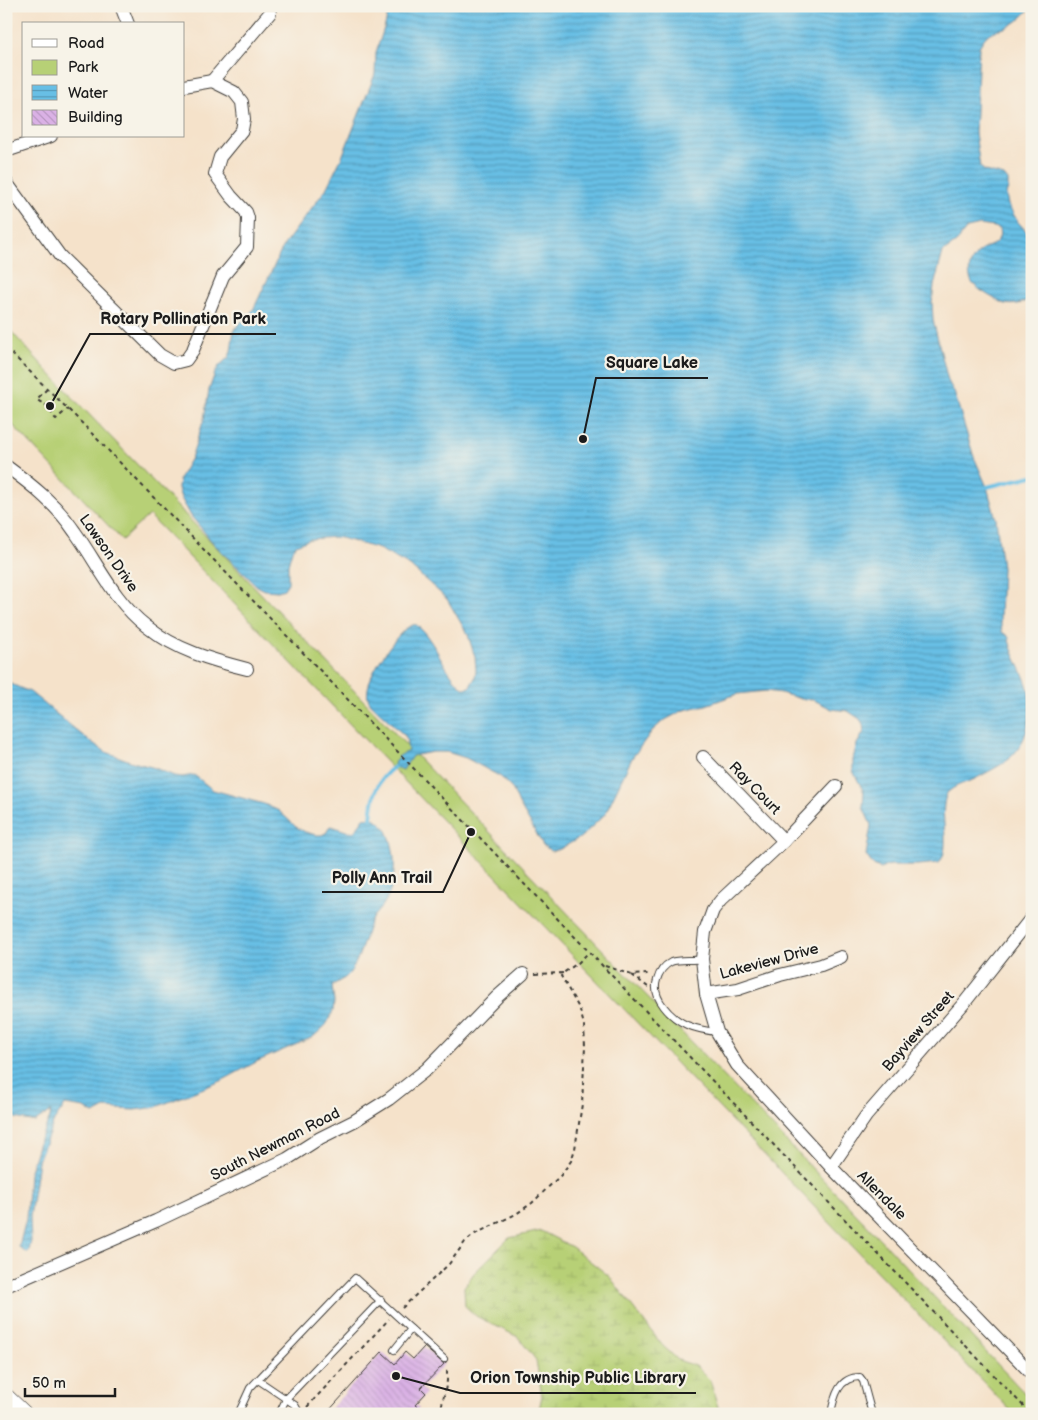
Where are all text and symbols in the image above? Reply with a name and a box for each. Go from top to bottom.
legend [22,22,185,138]
text: Road [68,34,104,53]
text: Park [68,58,99,77]
text: Water [68,84,108,103]
text: Building [68,108,123,127]
callout: Rotary Pollination Park [90,303,276,334]
text: Rotary Pollination Park [100,310,266,329]
callout: Square Lake [596,347,708,378]
text: Square Lake [606,354,698,373]
street label: Lawson Drive [75,511,142,596]
street label: Ray Court [725,758,785,819]
callout: Polly Ann Trail [322,861,443,892]
text: Polly Ann Trail [332,869,432,888]
street label: Lakeview Drive [718,939,821,984]
street label: Bayview Street [878,987,959,1075]
street label: South Newman Road [207,1104,343,1185]
street label: Allendale [853,1167,910,1224]
callout: Orion Township Public Library [460,1362,696,1393]
scale bar [25,1365,115,1397]
text: Orion Township Public Library [470,1369,686,1388]
text: 50 m [32,1374,66,1393]

